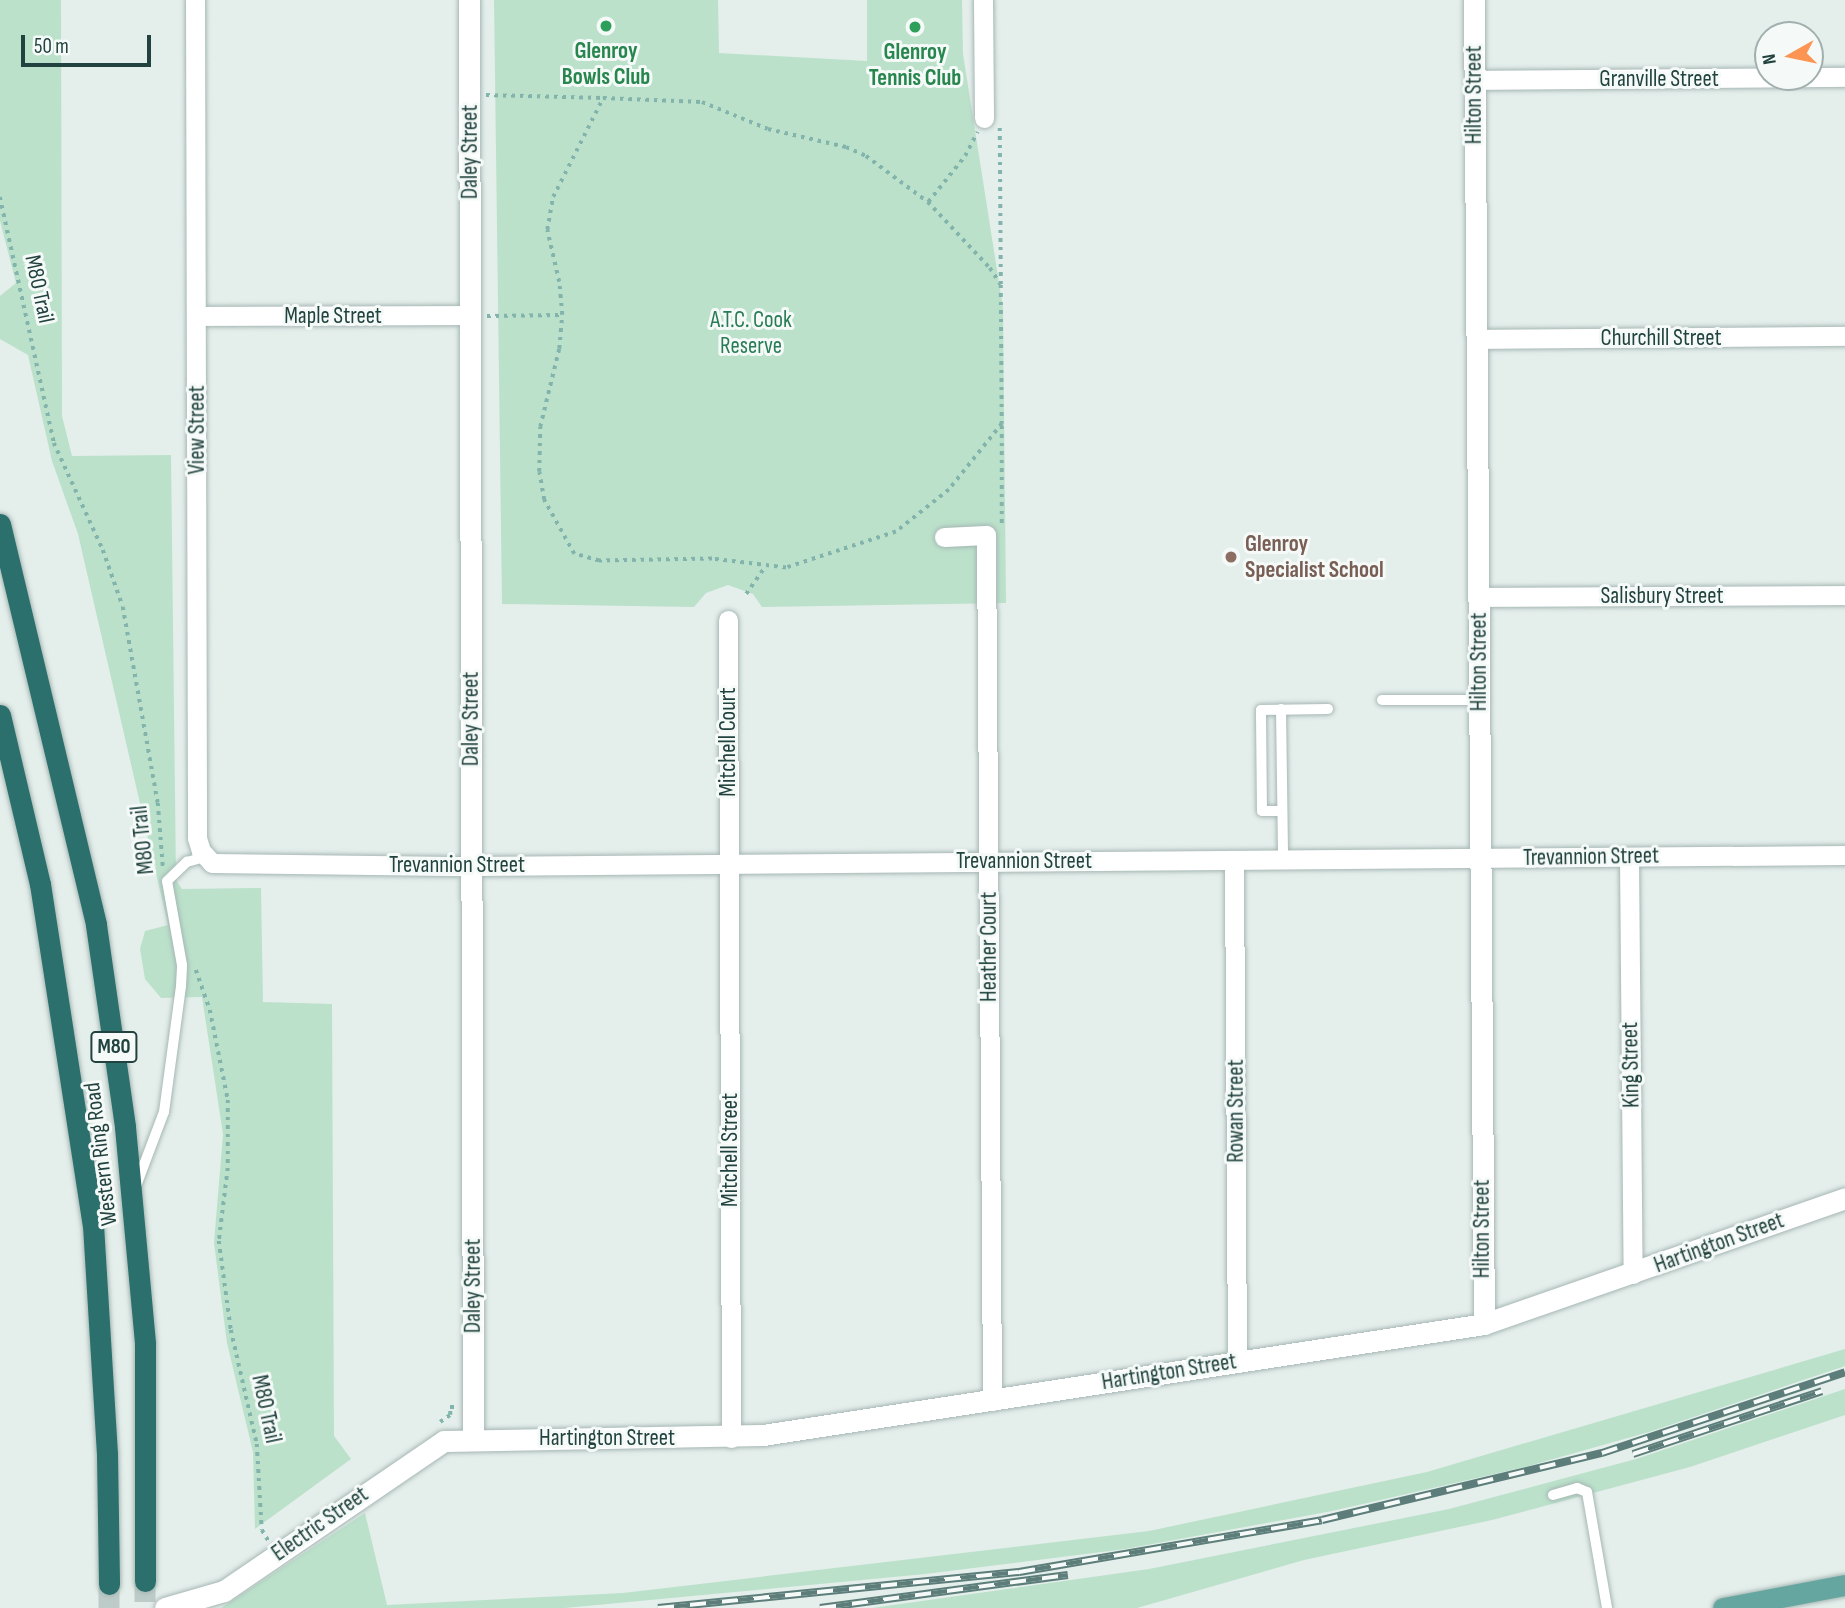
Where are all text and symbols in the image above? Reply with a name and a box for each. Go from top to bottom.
marker: Glenroy Bowls Club [598,18,614,34]
marker: Glenroy Tennis Club [907,19,923,35]
scale bar [24,21,154,65]
north arrow [1754,21,1824,91]
text: 50 m [34,34,69,59]
place label: Glenroy Bowls Club [562,37,650,91]
place label: Glenroy Tennis Club [869,38,961,92]
street label: Hilton Street [1460,46,1488,144]
text: N [1758,52,1782,66]
street label: Granville Street [1599,65,1719,93]
street label: Daley Street [456,105,484,199]
street label: M80 Trail [18,252,60,326]
street label: Maple Street [284,302,382,330]
park label: A.T.C. Cook Reserve [710,306,792,360]
street label: Churchill Street [1601,324,1721,352]
street label: View Street [183,386,211,474]
place label: Glenroy Specialist School [1245,530,1384,584]
marker: Glenroy Specialist School [1223,549,1239,565]
street label: Salisbury Street [1600,582,1724,610]
street label: Hilton Street [1465,613,1493,711]
street label: Daley Street [457,672,485,766]
street label: Mitchell Court [714,687,742,797]
street label: M80 Trail [126,804,160,876]
street label: Trevannion Street [1523,842,1659,872]
street label: Trevannion Street [956,847,1092,875]
street label: Trevannion Street [389,851,525,879]
street label: Heather Court [975,892,1003,1002]
street label: King Street [1616,1022,1646,1108]
road number: M80 [90,1030,138,1064]
street label: Rowan Street [1222,1059,1250,1163]
street label: Western Ring Road [79,1081,123,1227]
street label: Mitchell Street [716,1093,744,1207]
street label: Hilton Street [1468,1180,1496,1278]
street label: Hartington Street [1650,1207,1788,1279]
street label: Daley Street [459,1239,487,1333]
street label: Hartington Street [1100,1348,1238,1396]
street label: M80 Trail [245,1372,287,1446]
street label: Hartington Street [539,1424,675,1452]
street label: Electric Street [266,1481,374,1567]

